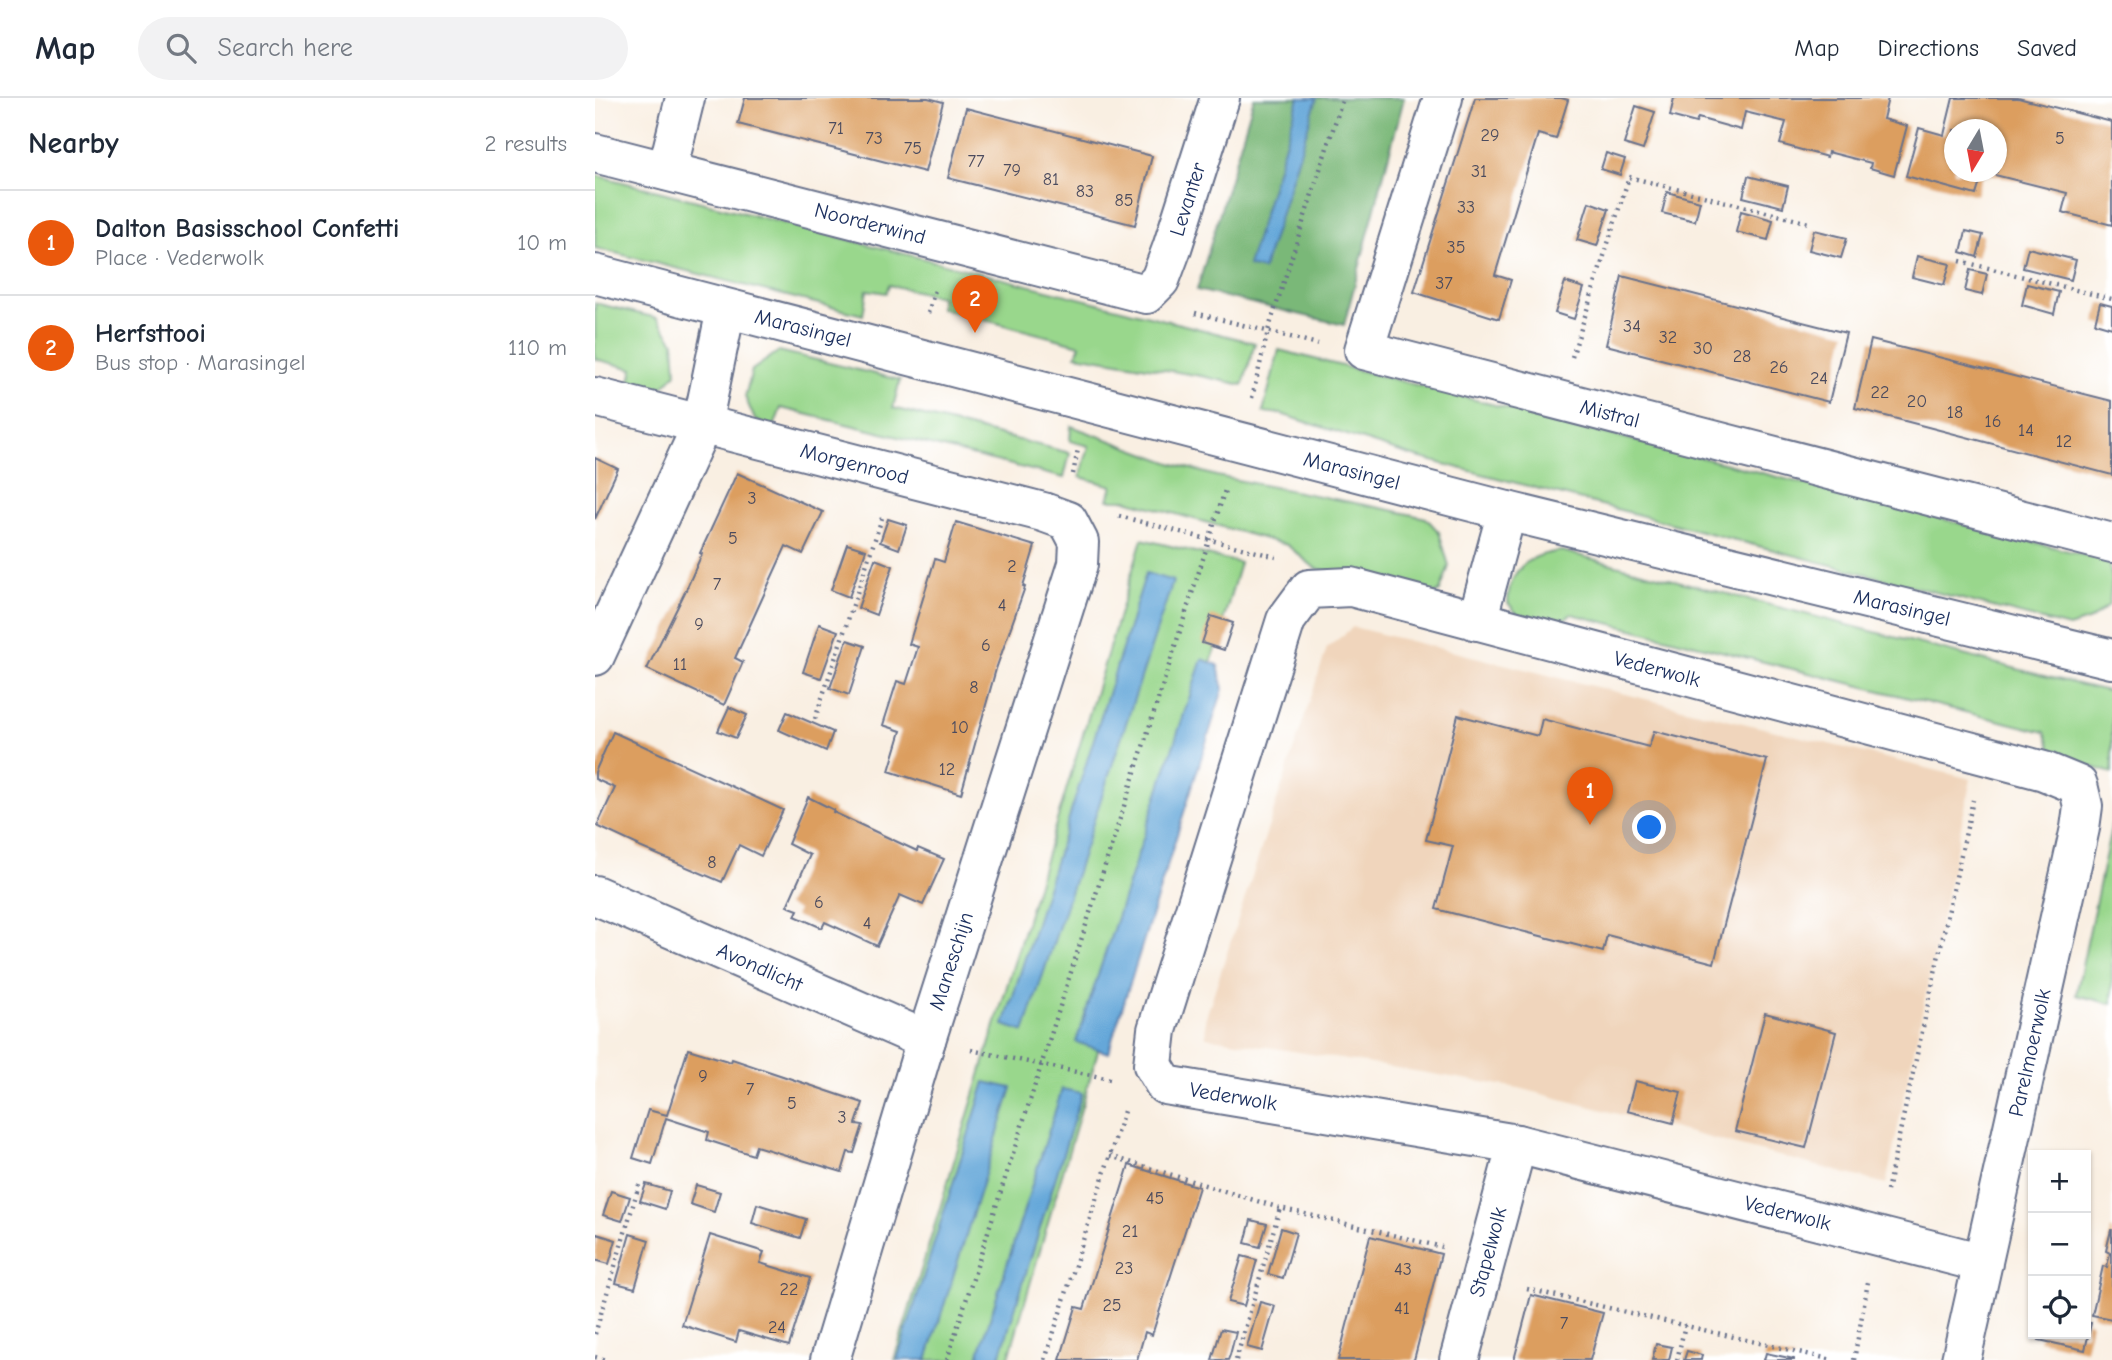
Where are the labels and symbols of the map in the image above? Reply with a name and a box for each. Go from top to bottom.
house number: 71 [828,118,844,139]
north arrow [1944,119,2007,182]
house number: 29 [1481,125,1499,146]
house number: 73 [865,128,883,149]
house number: 5 [2055,128,2065,149]
house number: 75 [904,138,922,159]
house number: 77 [967,151,985,172]
street label: Levanter [1165,159,1211,239]
house number: 79 [1003,160,1021,181]
house number: 31 [1471,161,1487,182]
house number: 81 [1043,169,1059,190]
house number: 83 [1076,181,1094,202]
house number: 85 [1114,190,1134,211]
house number: 33 [1457,197,1475,218]
street label: Noorderwind [812,198,928,249]
house number: 35 [1447,237,1465,258]
house number: 37 [1435,273,1453,294]
pin: 2 [952,275,998,333]
street label: Marasingel [752,304,854,352]
house number: 34 [1623,316,1641,337]
house number: 32 [1659,327,1677,348]
house number: 30 [1693,338,1713,359]
house number: 28 [1733,346,1751,367]
house number: 26 [1769,357,1789,378]
house number: 24 [1810,368,1828,389]
house number: 22 [1871,382,1889,403]
house number: 20 [1907,391,1927,412]
street label: Mistral [1578,394,1642,433]
house number: 18 [1947,402,1963,423]
house number: 16 [1985,411,2001,432]
house number: 14 [2018,420,2034,441]
house number: 12 [2056,431,2072,452]
street label: Morgenrood [798,438,911,489]
street label: Marasingel [1301,447,1403,495]
house number: 3 [747,488,757,509]
house number: 5 [728,528,738,549]
house number: 2 [1007,556,1017,577]
house number: 7 [713,574,722,595]
street label: Marasingel [1851,584,1953,631]
house number: 4 [998,595,1006,616]
house number: 9 [694,614,704,635]
house number: 6 [981,635,991,656]
street label: Vederwolk [1611,646,1703,692]
house number: 11 [673,654,687,675]
house number: 8 [969,677,979,698]
house number: 10 [951,717,969,738]
house number: 12 [939,759,955,780]
pin: 1 [1567,767,1613,825]
your location [1632,810,1666,844]
house number: 8 [707,852,717,873]
house number: 6 [814,892,824,913]
street label: Maneschijn [924,909,978,1013]
house number: 4 [863,913,871,934]
street label: Avondlicht [713,938,807,997]
street label: Parelmoerwolk [2004,986,2056,1119]
house number: 9 [698,1066,708,1087]
street label: Vederwolk [1188,1077,1279,1116]
house number: 7 [746,1079,755,1100]
house number: 5 [787,1093,797,1114]
house number: 3 [837,1107,847,1128]
house number: 45 [1146,1188,1164,1209]
street label: Vederwolk [1742,1191,1834,1236]
street label: Stapelwolk [1464,1204,1512,1299]
house number: 21 [1122,1221,1138,1242]
house number: 23 [1115,1258,1133,1279]
house number: 43 [1394,1259,1412,1280]
house number: 22 [780,1279,798,1300]
house number: 25 [1102,1295,1122,1316]
house number: 41 [1394,1298,1410,1319]
house number: 7 [1560,1313,1569,1334]
house number: 24 [768,1317,786,1338]

